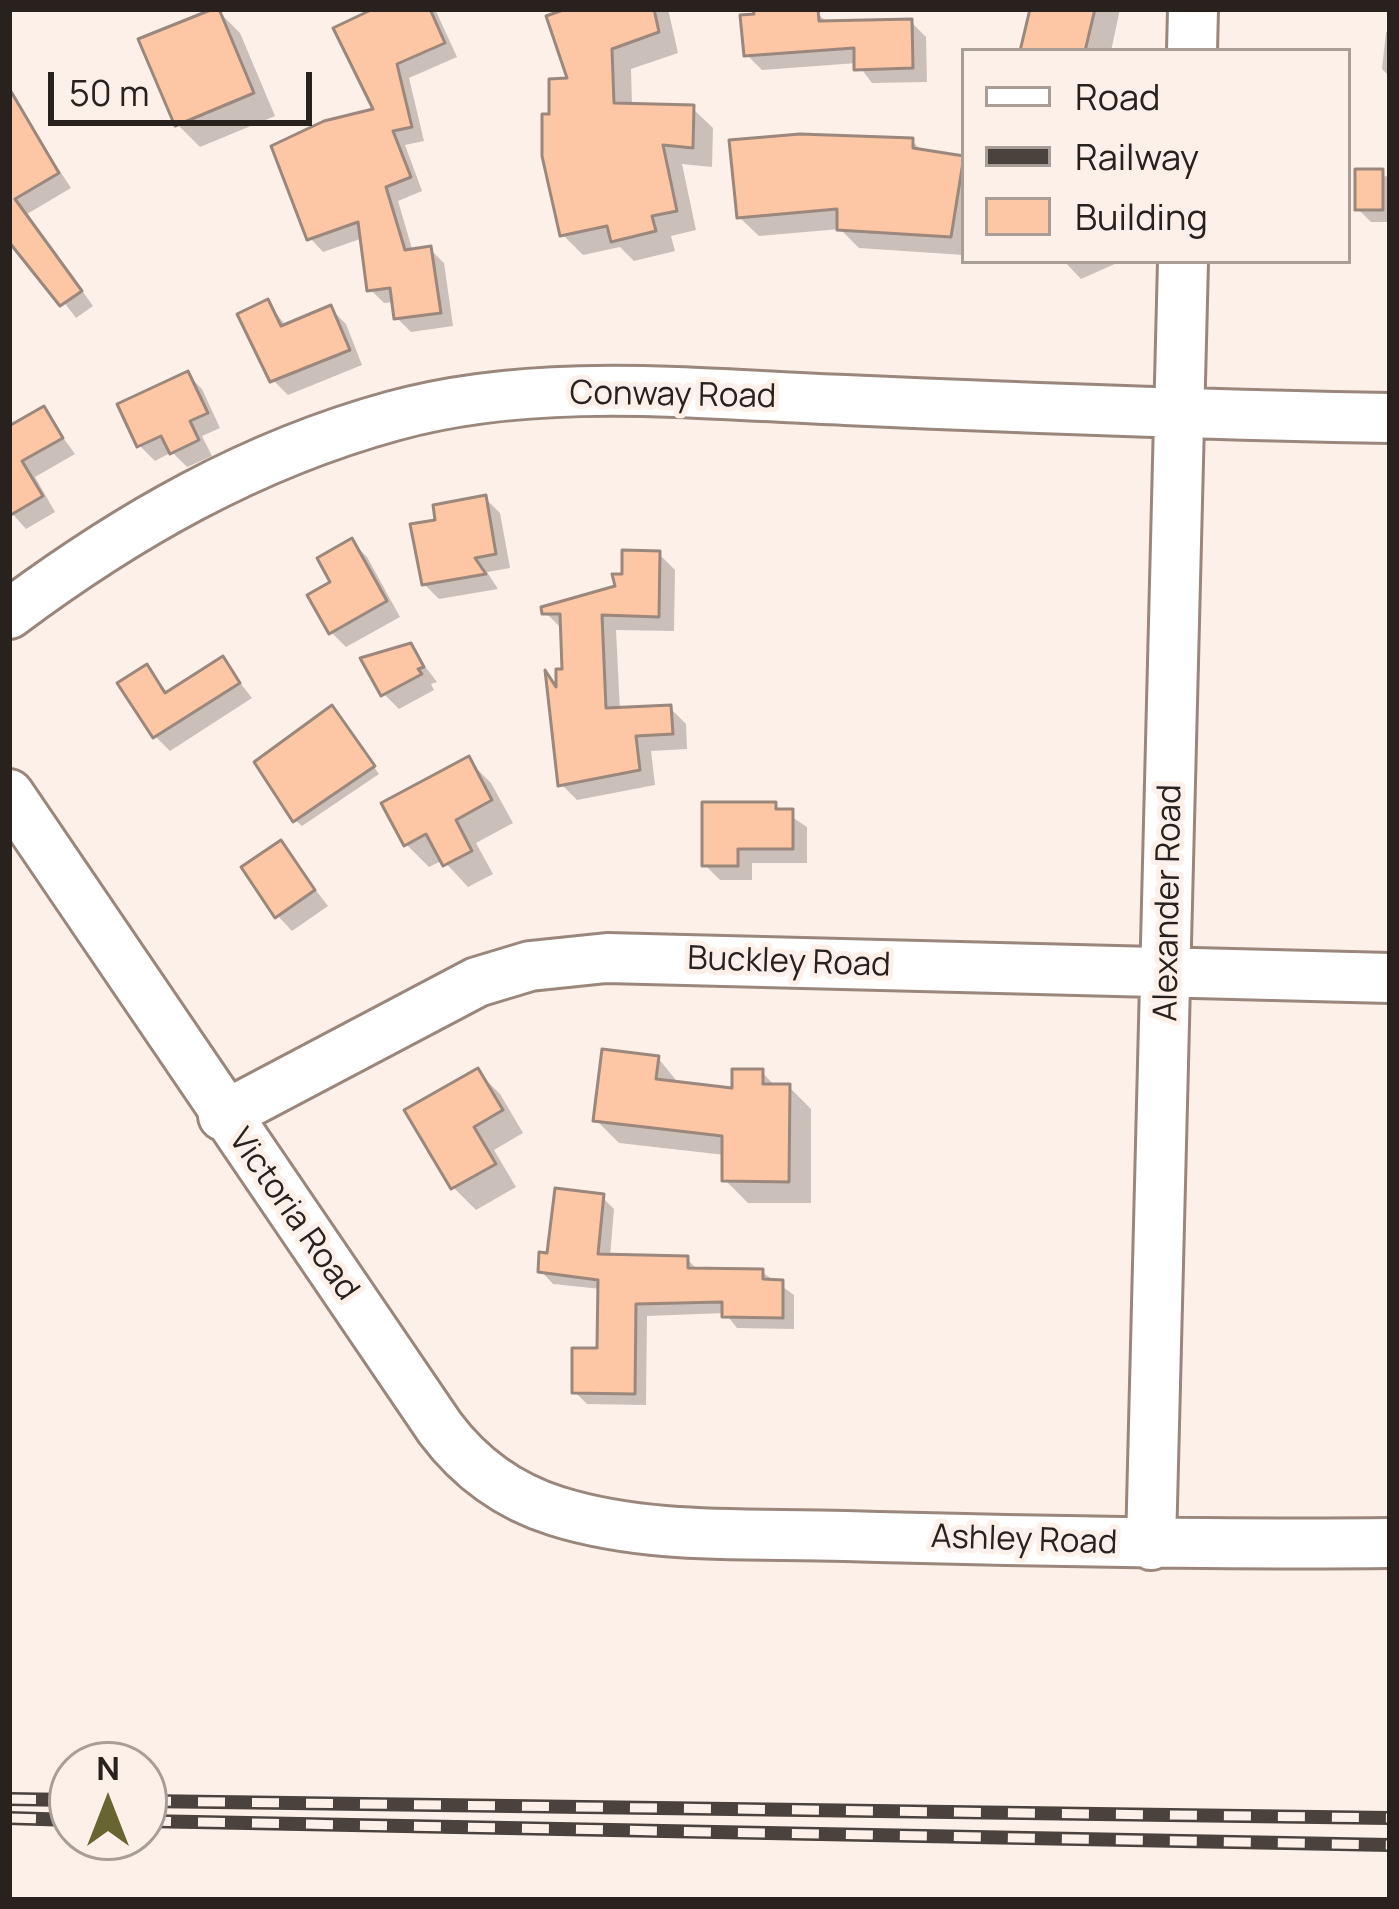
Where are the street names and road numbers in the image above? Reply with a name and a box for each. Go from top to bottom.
street label: Conway Road [569,374,777,418]
street label: Alexander Road [1147,784,1191,1022]
street label: Buckley Road [687,940,891,986]
street label: Victoria Road [219,1122,367,1308]
street label: Ashley Road [930,1518,1118,1564]

